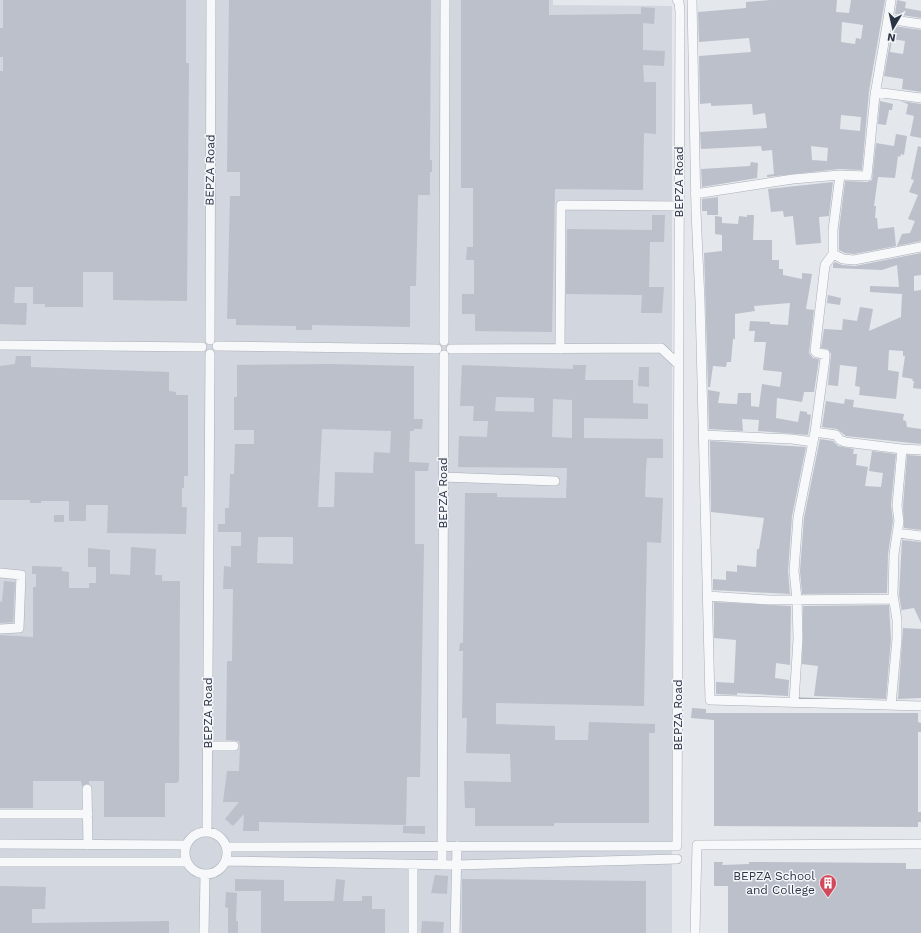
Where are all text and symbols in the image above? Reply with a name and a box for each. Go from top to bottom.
north arrow [873,8,913,48]
text: N [886,30,897,44]
street label: BEPZA Road [202,134,218,206]
street label: BEPZA Road [672,146,686,218]
street label: BEPZA Road [436,457,450,529]
street label: BEPZA Road [201,677,215,749]
street label: BEPZA Road [671,679,685,751]
place label: BEPZA School and College [733,869,815,897]
building icon: BEPZA School and College [818,873,838,898]

